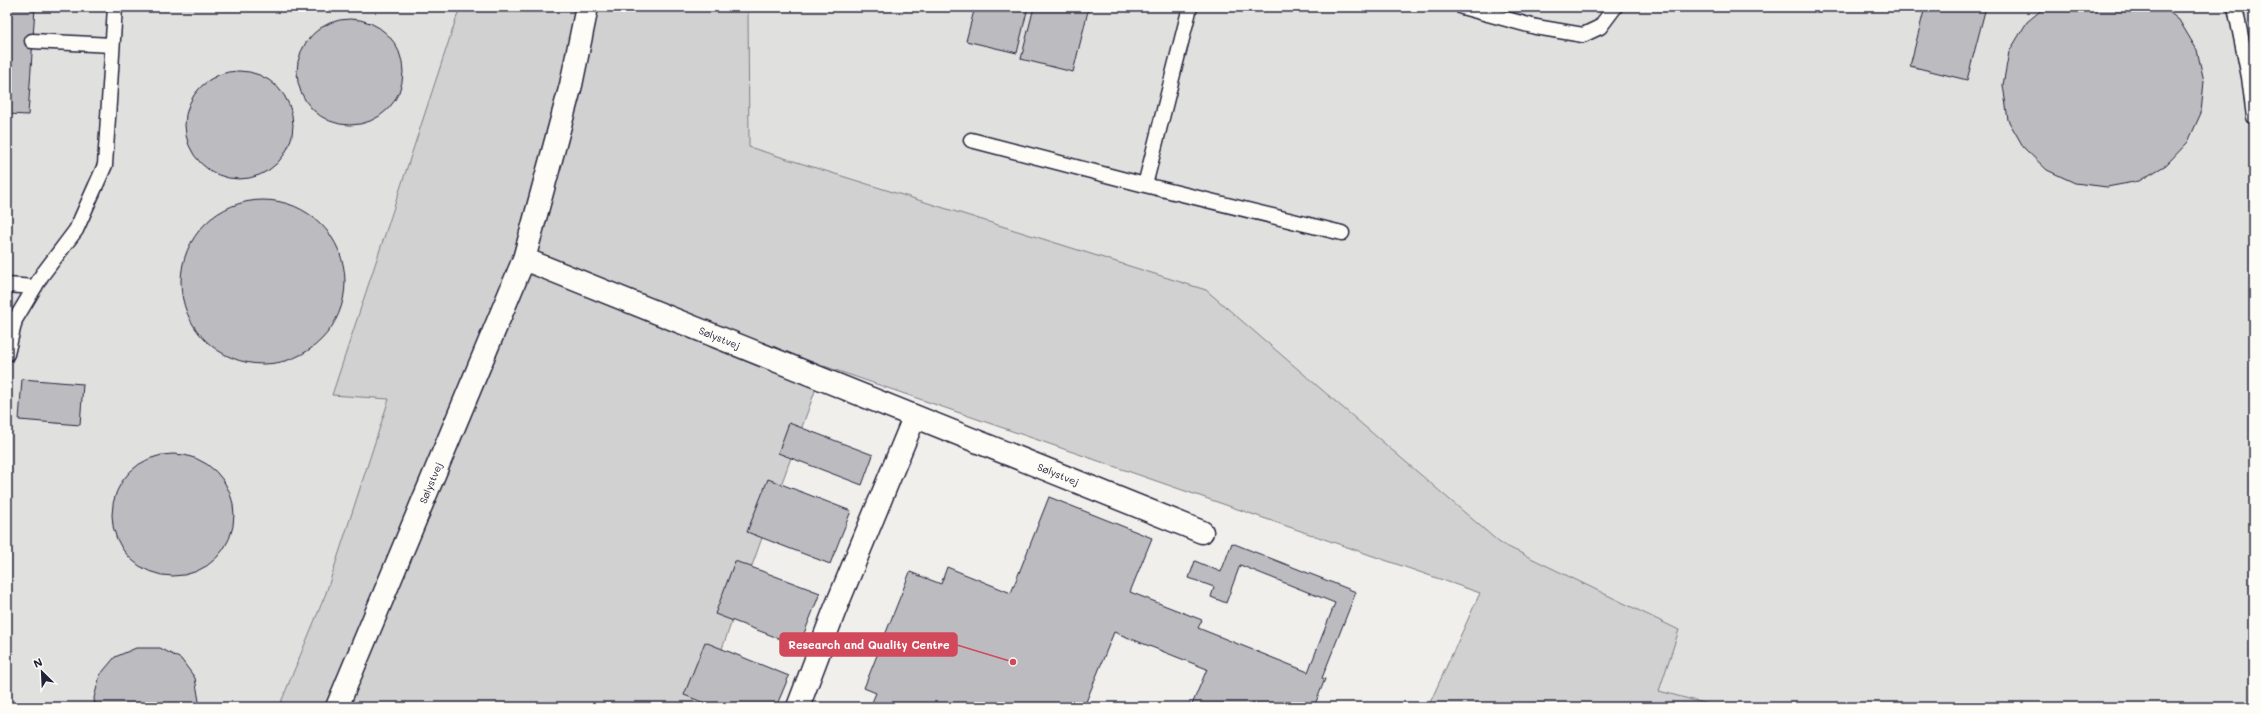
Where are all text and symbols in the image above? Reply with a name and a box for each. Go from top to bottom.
street label: Sølystvej [697,323,743,352]
street label: Sølystvej [416,460,445,506]
street label: Sølystvej [1035,460,1081,489]
callout: Research and Quality Centre [780,633,957,656]
text: Research and Quality Centre [788,637,950,652]
north arrow [22,652,62,692]
text: N [31,654,45,671]

